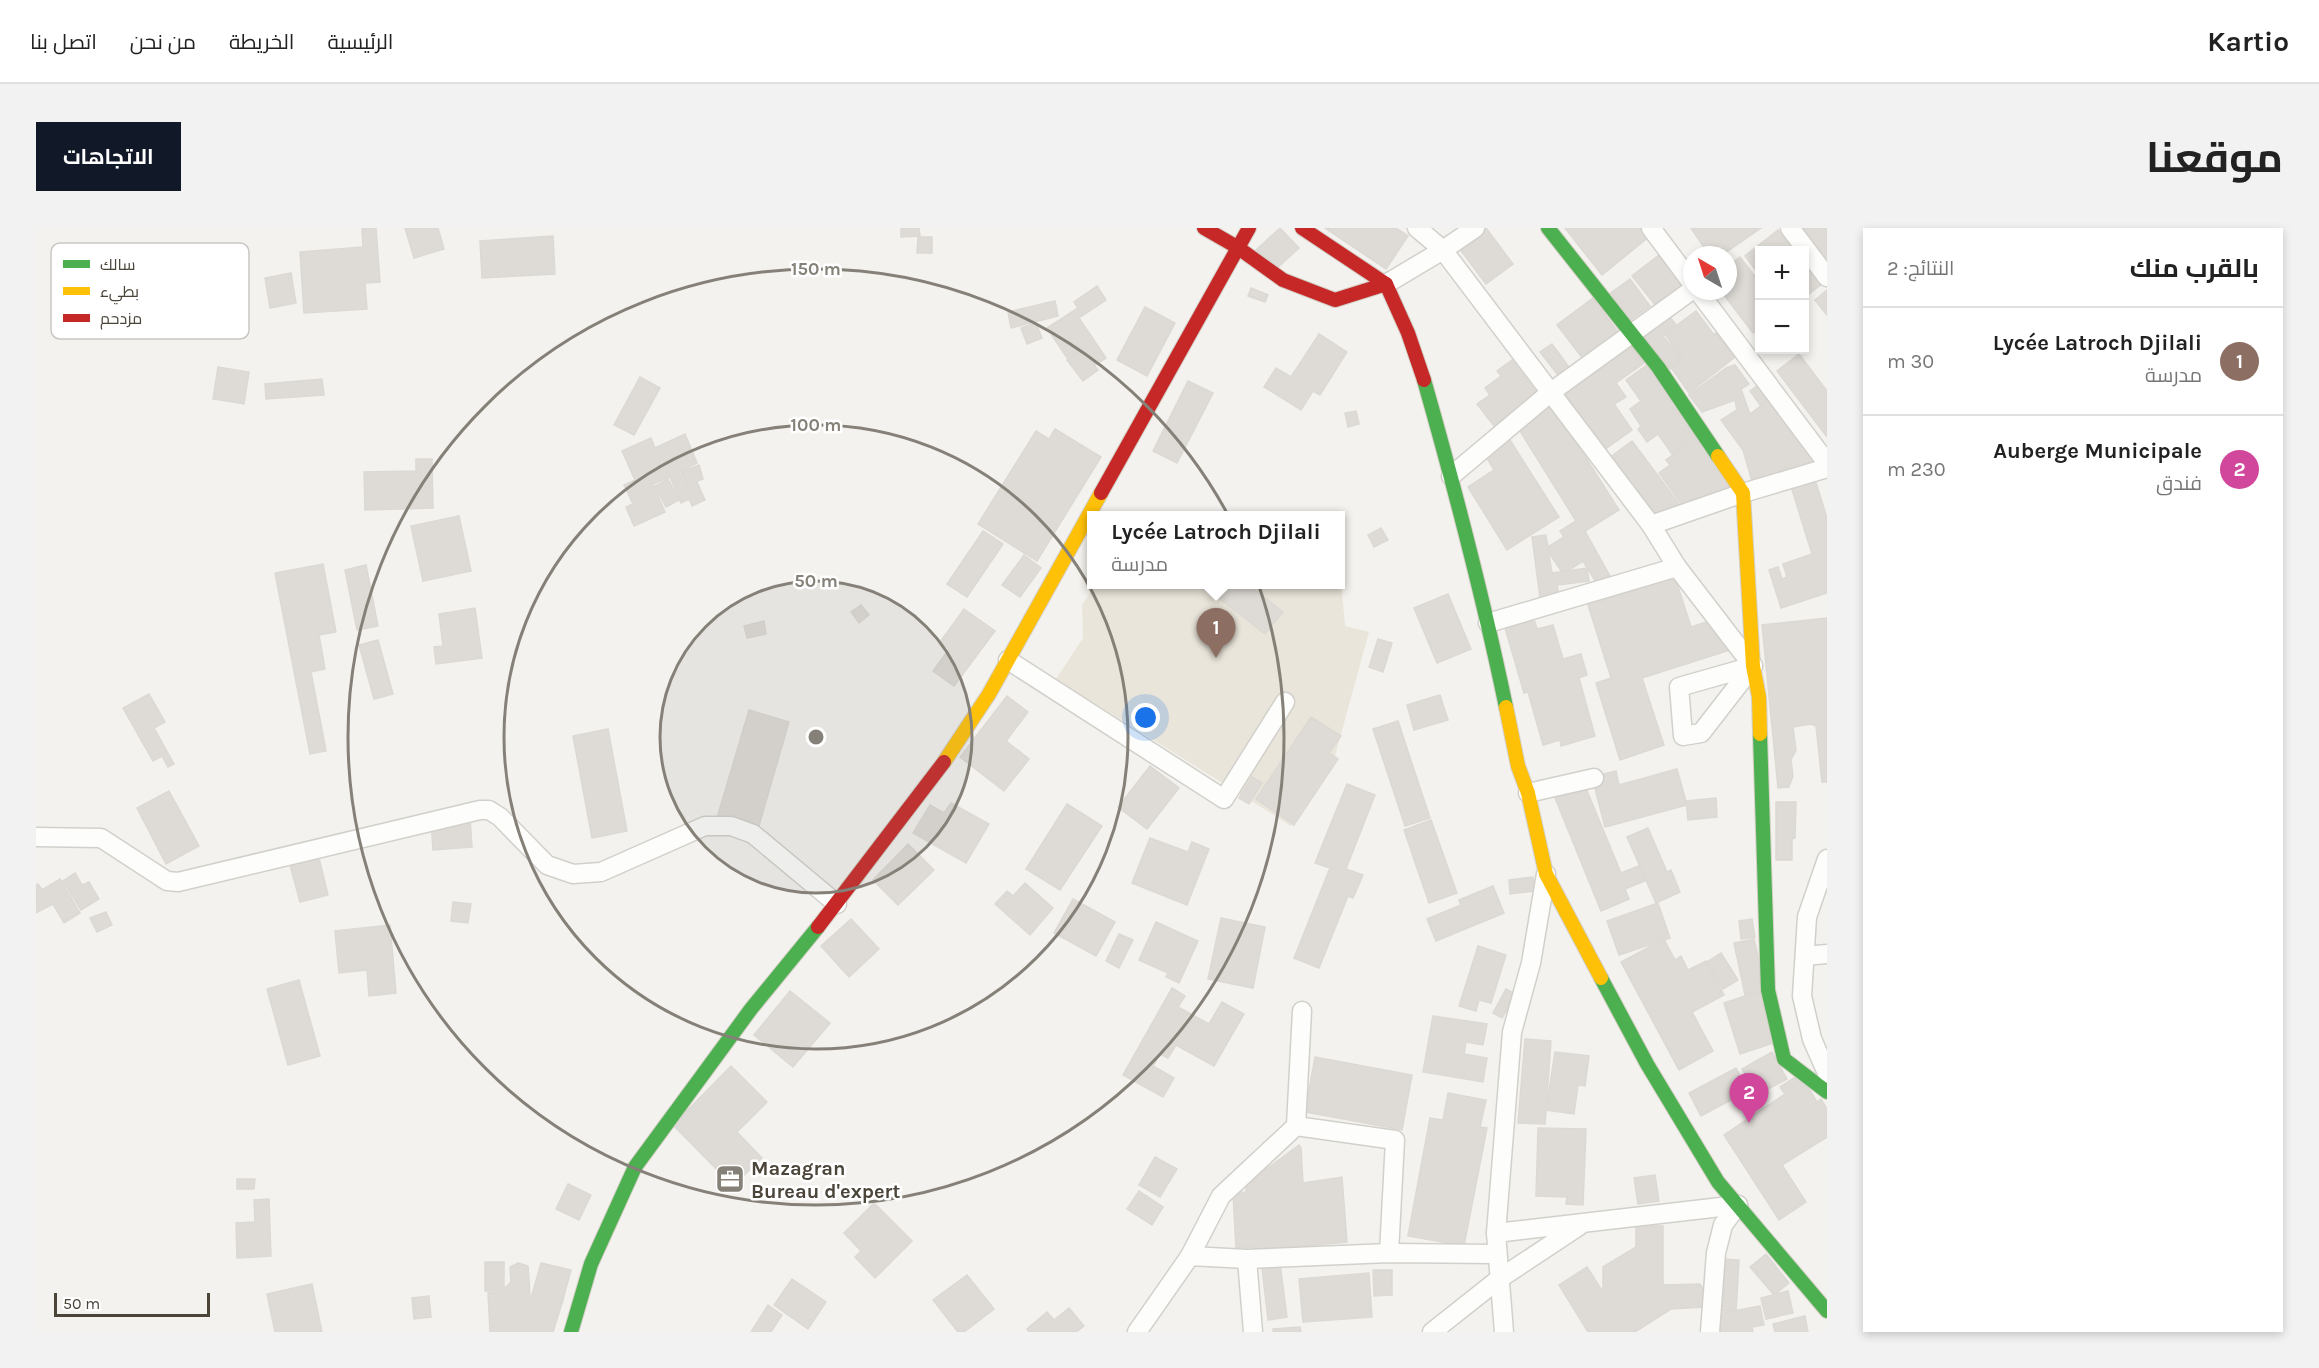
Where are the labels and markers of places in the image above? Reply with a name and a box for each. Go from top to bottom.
pin: 1 [1196,608,1236,658]
centre of rings [806,727,826,747]
pin: 2 [1730,1074,1768,1123]
place label: Mazagran Bureau d'expert [751,1157,900,1203]
office icon: Mazagran Bureau d'expert [714,1163,746,1195]

